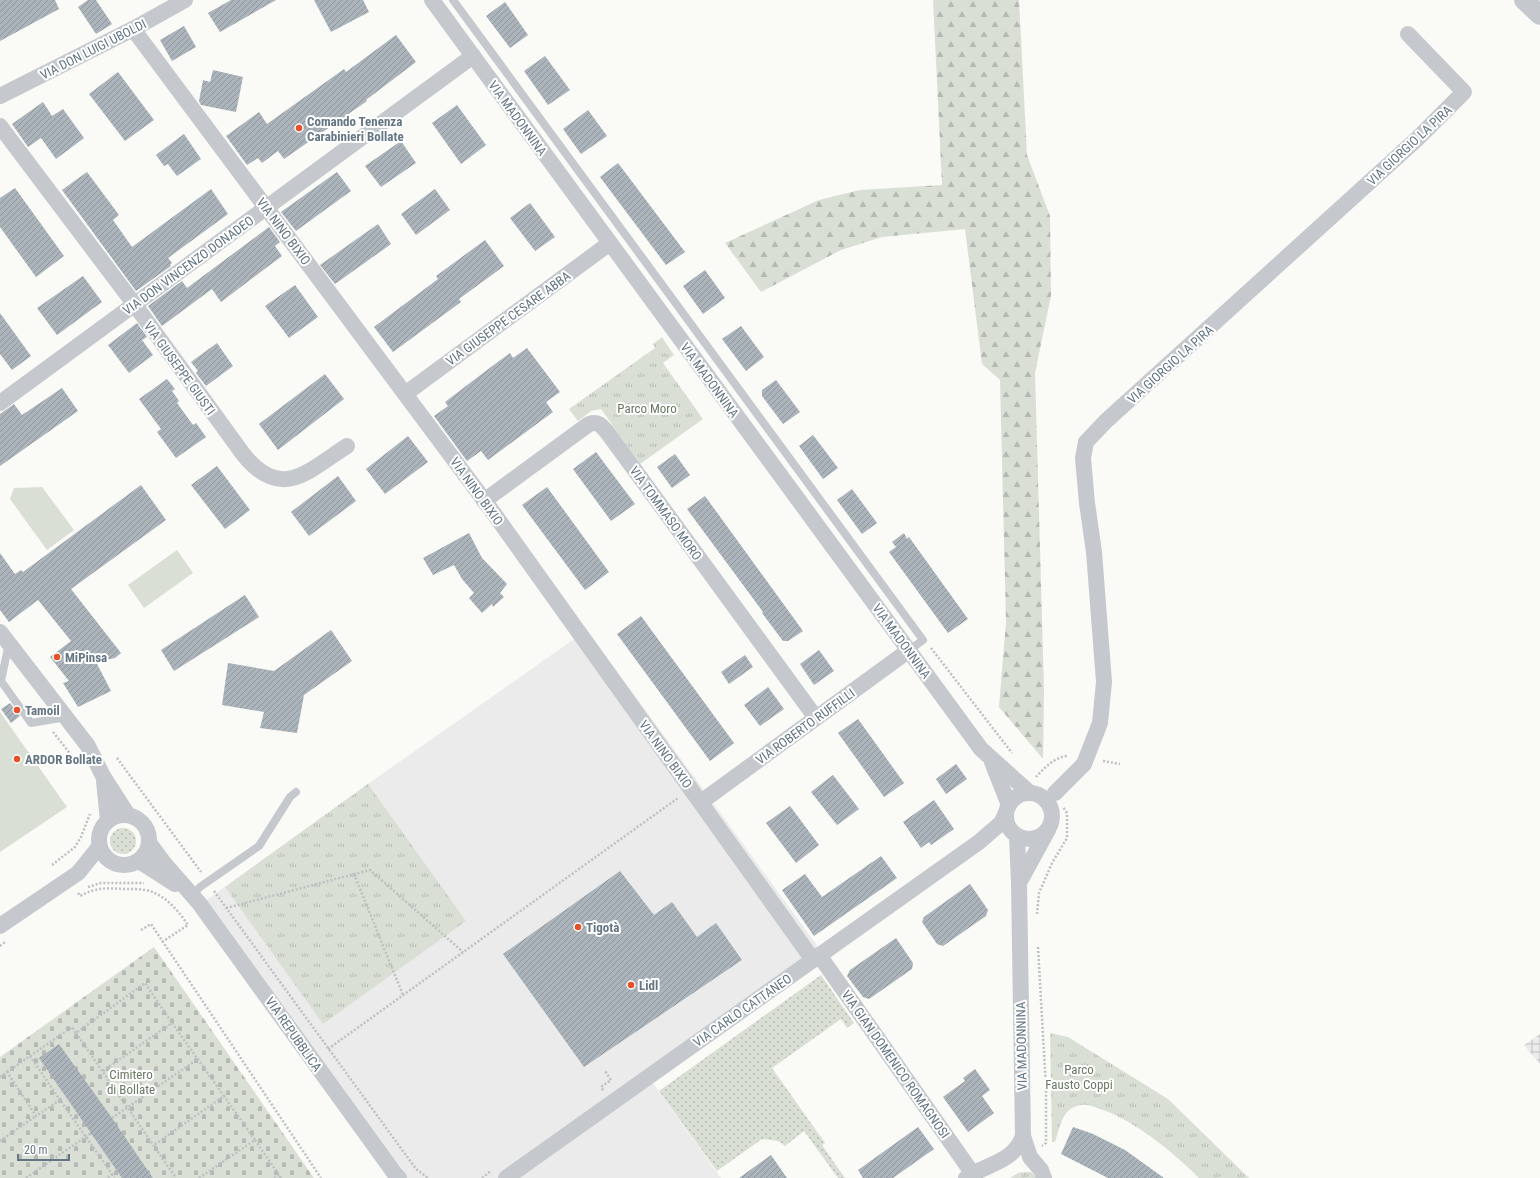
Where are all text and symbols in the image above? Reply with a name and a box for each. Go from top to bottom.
street label: VIA DON LUIGI UBOLDI [38,16,149,83]
street label: VIA MADONNINA [485,78,550,159]
street label: VIA GIORGIO LA PIRA [1364,102,1455,188]
place label: Comando Tenenza Carabinieri Bollate [307,114,404,144]
marker: Comando Tenenza Carabinieri Bollate [294,123,304,133]
street label: VIA NINO BIXIO [254,195,314,268]
street label: VIA DON VINCENZO DONADEO [120,213,257,318]
street label: VIA GIUSEPPE CESARE ABBA [443,268,574,369]
street label: VIA GIUSEPPE GIUSTI [141,319,218,418]
street label: VIA GIORGIO LA PIRA [1124,322,1217,407]
street label: VIA MADONNINA [677,340,742,421]
park label: Parco Moro [617,401,677,416]
street label: VIA NINO BIXIO [447,455,506,528]
street label: VIA TOMMASO MORO [626,463,705,563]
street label: VIA MADONNINA [869,601,934,682]
place label: MiPinsa [65,650,107,665]
marker: MiPinsa [52,652,62,662]
street label: VIA ROBERTO RUFFILLI [753,685,858,767]
place label: Tamoil [25,703,60,718]
marker: Tamoil [12,705,22,715]
street label: VIA NINO BIXIO [636,718,695,791]
place label: ARDOR Bollate [25,752,102,767]
marker: ARDOR Bollate [12,754,22,764]
place label: Tigotà [586,920,619,935]
marker: Tigotà [573,922,583,932]
street label: VIA CARLO CATTANEO [690,971,794,1050]
place label: Lidl [639,978,658,993]
marker: Lidl [626,980,636,990]
street label: VIA GIAN DOMENICO ROMAGNOSI [839,987,953,1141]
street label: VIA REPUBBLICA [262,994,325,1075]
street label: VIA MADONNINA [1013,1001,1030,1091]
park label: Parco Fausto Coppi [1045,1062,1113,1092]
park label: Cimitero di Bollate [107,1067,155,1097]
scale bar [18,1136,69,1162]
text: 20 m [24,1143,48,1157]

